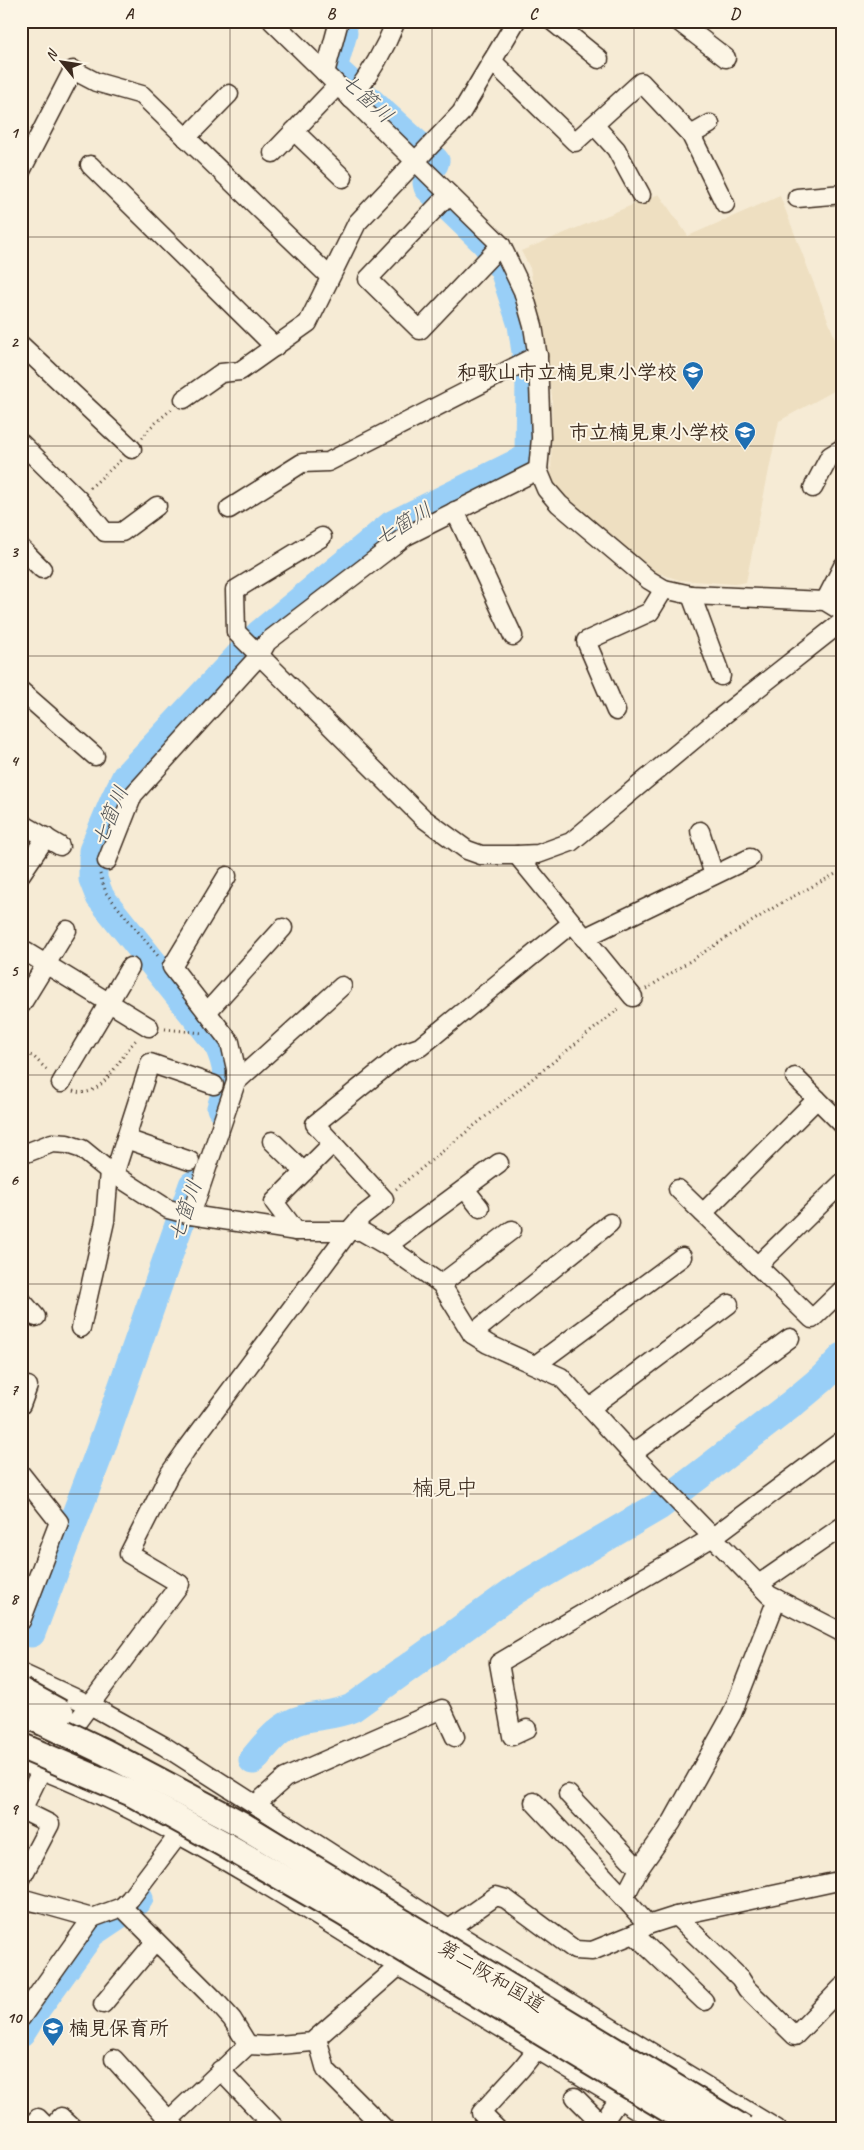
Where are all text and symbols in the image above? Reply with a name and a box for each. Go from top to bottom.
text: A [125,4,135,24]
text: B [327,4,337,24]
text: C [529,4,539,24]
text: D [730,4,741,24]
north arrow [38,38,88,88]
text: N [42,46,62,64]
water label: 七箇川 [335,67,399,129]
text: 1 [10,123,19,143]
text: 2 [10,332,19,352]
place label: 和歌山市立楠見東小学校 [457,360,677,385]
school or university icon: 和歌山市立楠見東小学校 [681,360,705,391]
place label: 市立楠見東小学校 [569,420,729,445]
school or university icon: 市立楠見東小学校 [733,420,757,451]
water label: 七箇川 [369,497,437,551]
text: 3 [10,542,19,562]
text: 4 [10,751,19,771]
water label: 七箇川 [86,782,134,850]
text: 5 [11,961,20,981]
text: 6 [10,1170,19,1190]
water label: 七箇川 [162,1177,208,1245]
text: 7 [10,1380,19,1400]
district label: 楠見中 [412,1474,478,1502]
text: 8 [10,1589,19,1609]
text: 9 [10,1799,19,1819]
street label: 第二阪和国道 [434,1935,550,2018]
text: 10 [7,2008,23,2028]
school or university icon: 楠見保育所 [41,2016,65,2047]
place label: 楠見保育所 [69,2016,169,2041]

